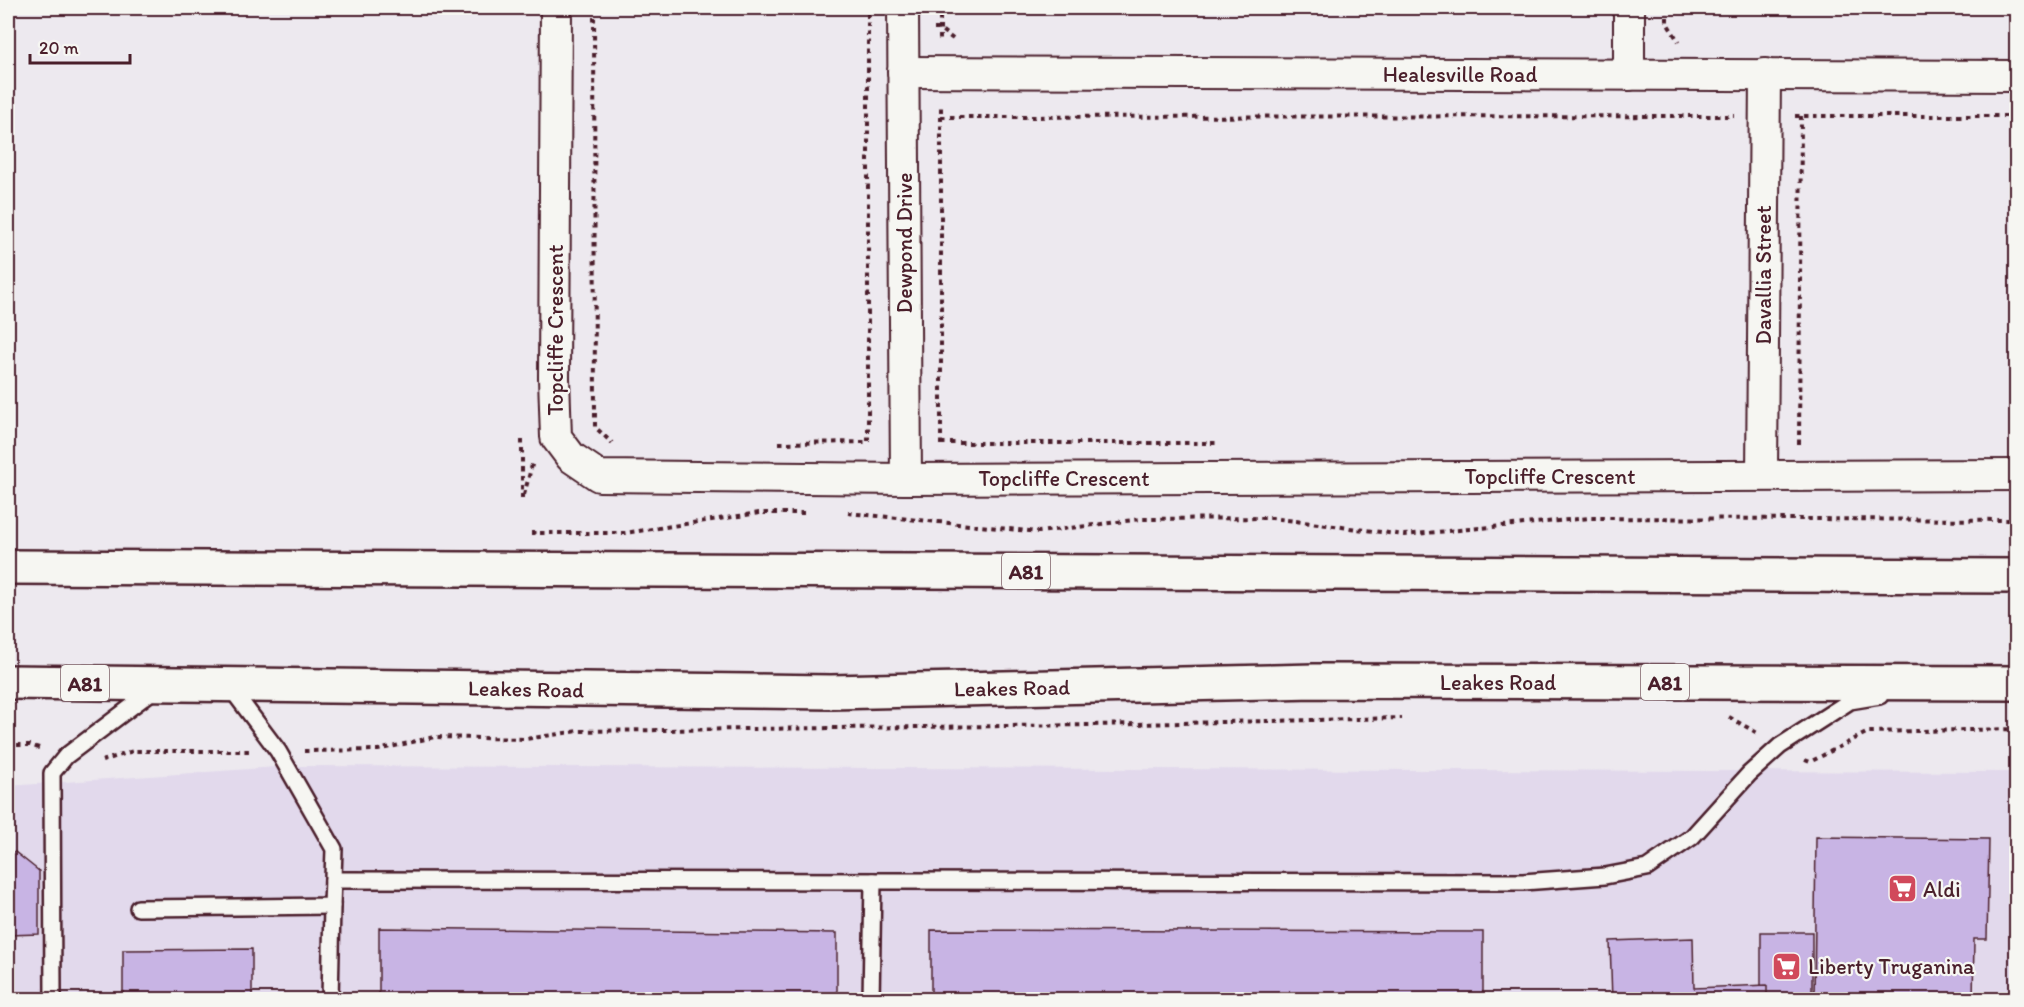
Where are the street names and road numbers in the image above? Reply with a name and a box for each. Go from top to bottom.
street label: Healesville Road [1383,61,1537,88]
street label: Dewpond Drive [891,173,918,313]
street label: Davallia Street [1750,205,1777,345]
street label: Topcliffe Crescent [542,245,569,415]
street label: Topcliffe Crescent [1465,463,1635,490]
street label: Topcliffe Crescent [979,465,1149,492]
road number: A81 [1002,553,1050,589]
road number: A81 [1641,664,1689,700]
road number: A81 [61,665,109,701]
street label: Leakes Road [1440,669,1556,696]
street label: Leakes Road [954,673,1070,703]
street label: Leakes Road [468,674,584,704]

